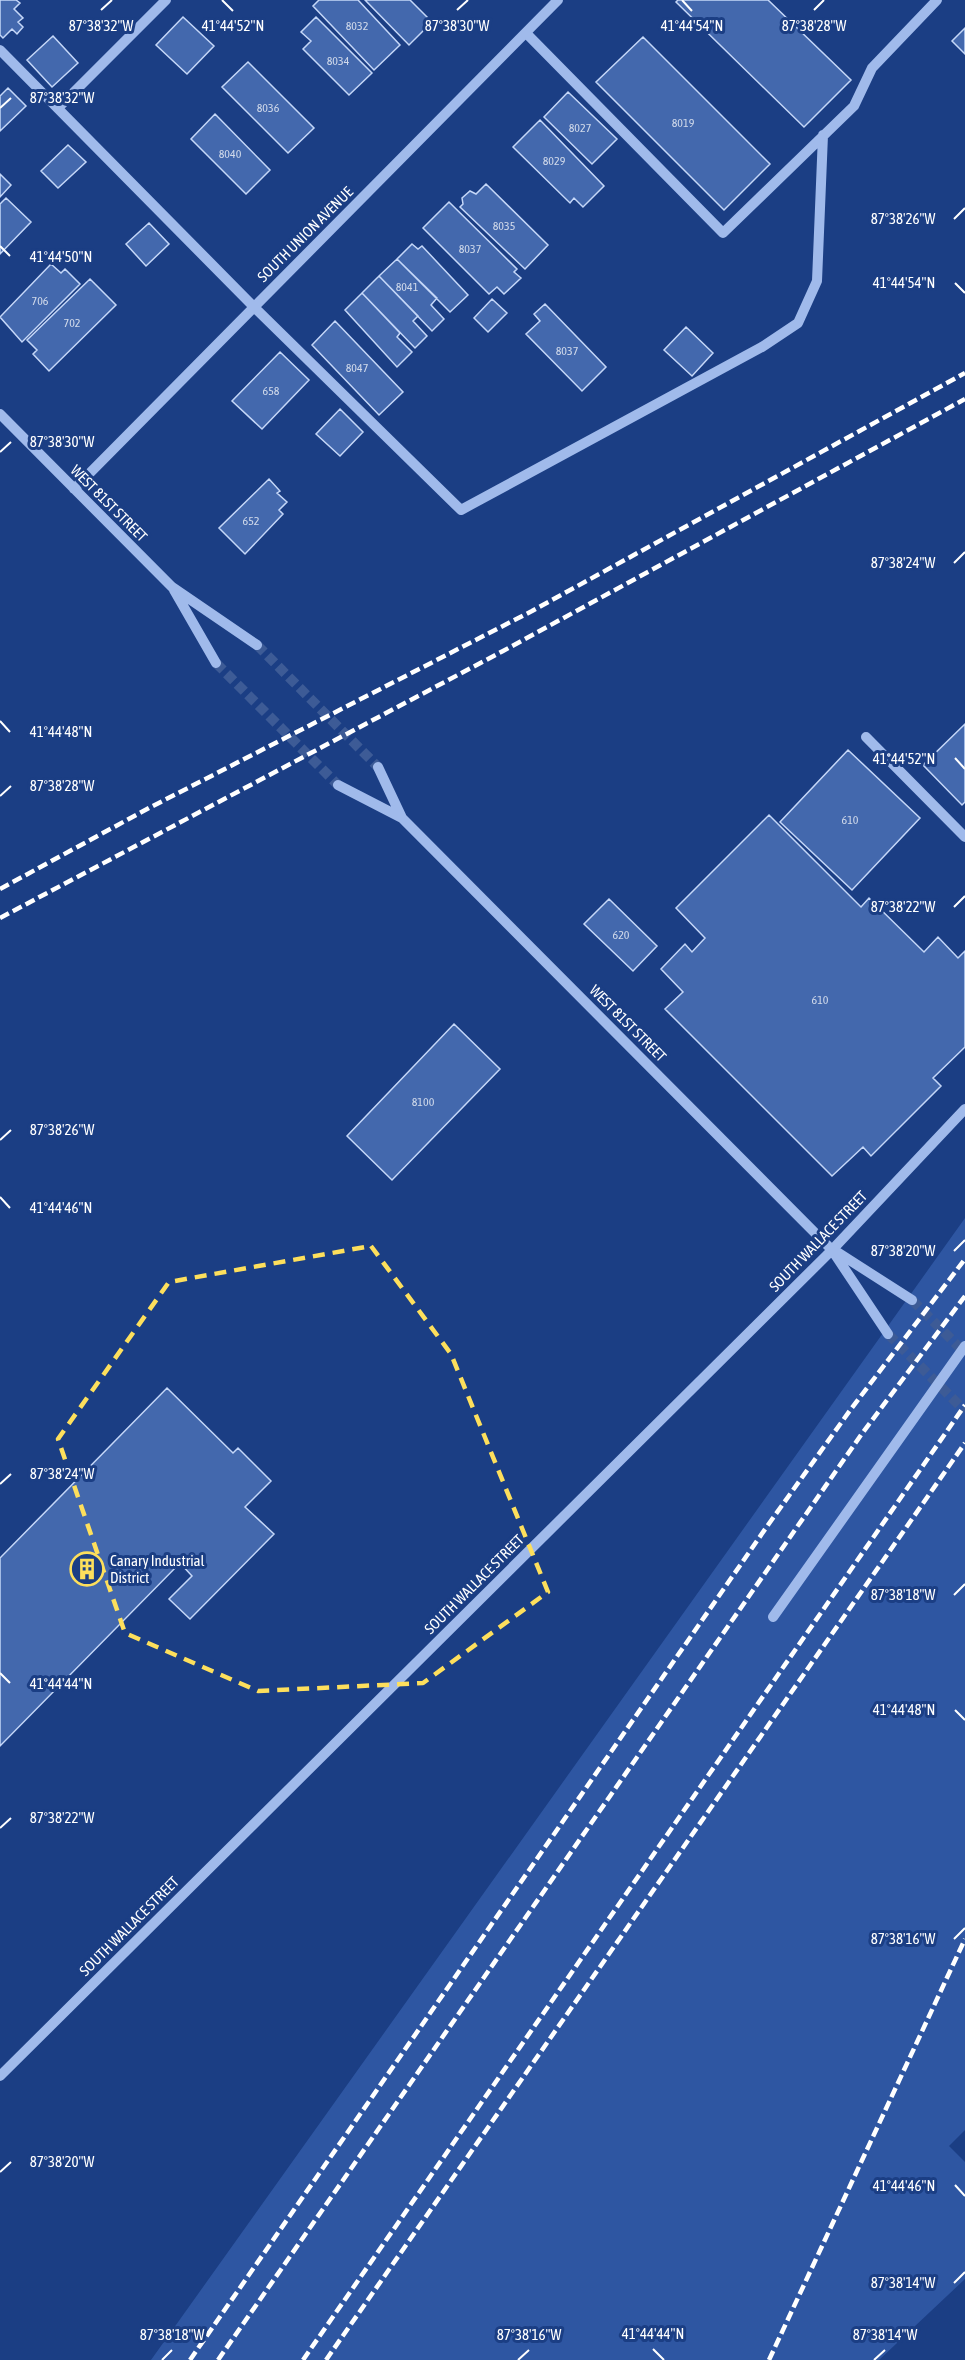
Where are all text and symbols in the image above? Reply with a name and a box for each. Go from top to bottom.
text: 87°38'32"W [69,17,133,34]
text: 41°44'52"N [202,17,264,34]
text: 87°38'30"W [425,17,489,34]
text: 41°44'54"N [661,17,723,34]
text: 87°38'28"W [782,17,846,34]
house number: 8032 [346,19,368,33]
house number: 8034 [327,54,350,68]
text: 87°38'32"W [30,89,94,106]
house number: 8036 [257,101,280,115]
house number: 8019 [672,116,695,130]
house number: 8027 [569,121,592,135]
house number: 8040 [219,147,242,161]
house number: 8029 [543,154,566,168]
street label: SOUTH UNION AVENUE [254,183,356,285]
text: 87°38'26"W [871,210,935,227]
house number: 8035 [493,219,515,233]
house number: 8037 [459,242,482,256]
text: 41°44'50"N [30,248,92,265]
text: 41°44'54"N [873,274,935,291]
house number: 8041 [396,280,419,294]
house number: 706 [32,294,49,308]
house number: 702 [64,316,80,330]
house number: 8037 [556,344,579,358]
house number: 8047 [346,361,369,375]
house number: 658 [263,384,280,398]
text: 87°38'30"W [30,433,94,450]
street label: WEST 81ST STREET [67,461,151,545]
house number: 652 [243,514,259,528]
text: 87°38'24"W [871,554,935,571]
text: 41°44'48"N [30,723,92,740]
text: 41°44'52"N [873,750,935,767]
text: 87°38'28"W [30,777,94,794]
house number: 610 [842,813,859,827]
text: 87°38'22"W [871,898,935,915]
house number: 620 [613,928,630,942]
street label: WEST 81ST STREET [586,981,670,1065]
house number: 610 [812,993,829,1007]
house number: 8100 [412,1095,435,1109]
text: 87°38'26"W [30,1121,94,1138]
street label: SOUTH WALLACE STREET [766,1187,871,1295]
text: 41°44'46"N [30,1199,92,1216]
text: 87°38'20"W [871,1242,935,1259]
text: 87°38'24"W [30,1465,94,1482]
street label: SOUTH WALLACE STREET [421,1531,527,1637]
building icon: Canary Industrial District [69,1551,105,1587]
place label: Canary Industrial District [110,1552,205,1586]
text: 87°38'18"W [871,1586,935,1603]
text: 41°44'44"N [30,1675,92,1692]
text: 41°44'48"N [873,1701,935,1718]
text: 87°38'22"W [30,1809,94,1826]
street label: SOUTH WALLACE STREET [76,1873,182,1979]
text: 87°38'16"W [871,1930,935,1947]
text: 87°38'20"W [30,2153,94,2170]
text: 41°44'46"N [873,2177,935,2194]
text: 87°38'14"W [871,2274,935,2291]
text: 41°44'44"N [622,2325,684,2342]
text: 87°38'18"W [140,2326,204,2343]
text: 87°38'16"W [497,2326,561,2343]
text: 87°38'14"W [853,2326,917,2343]

